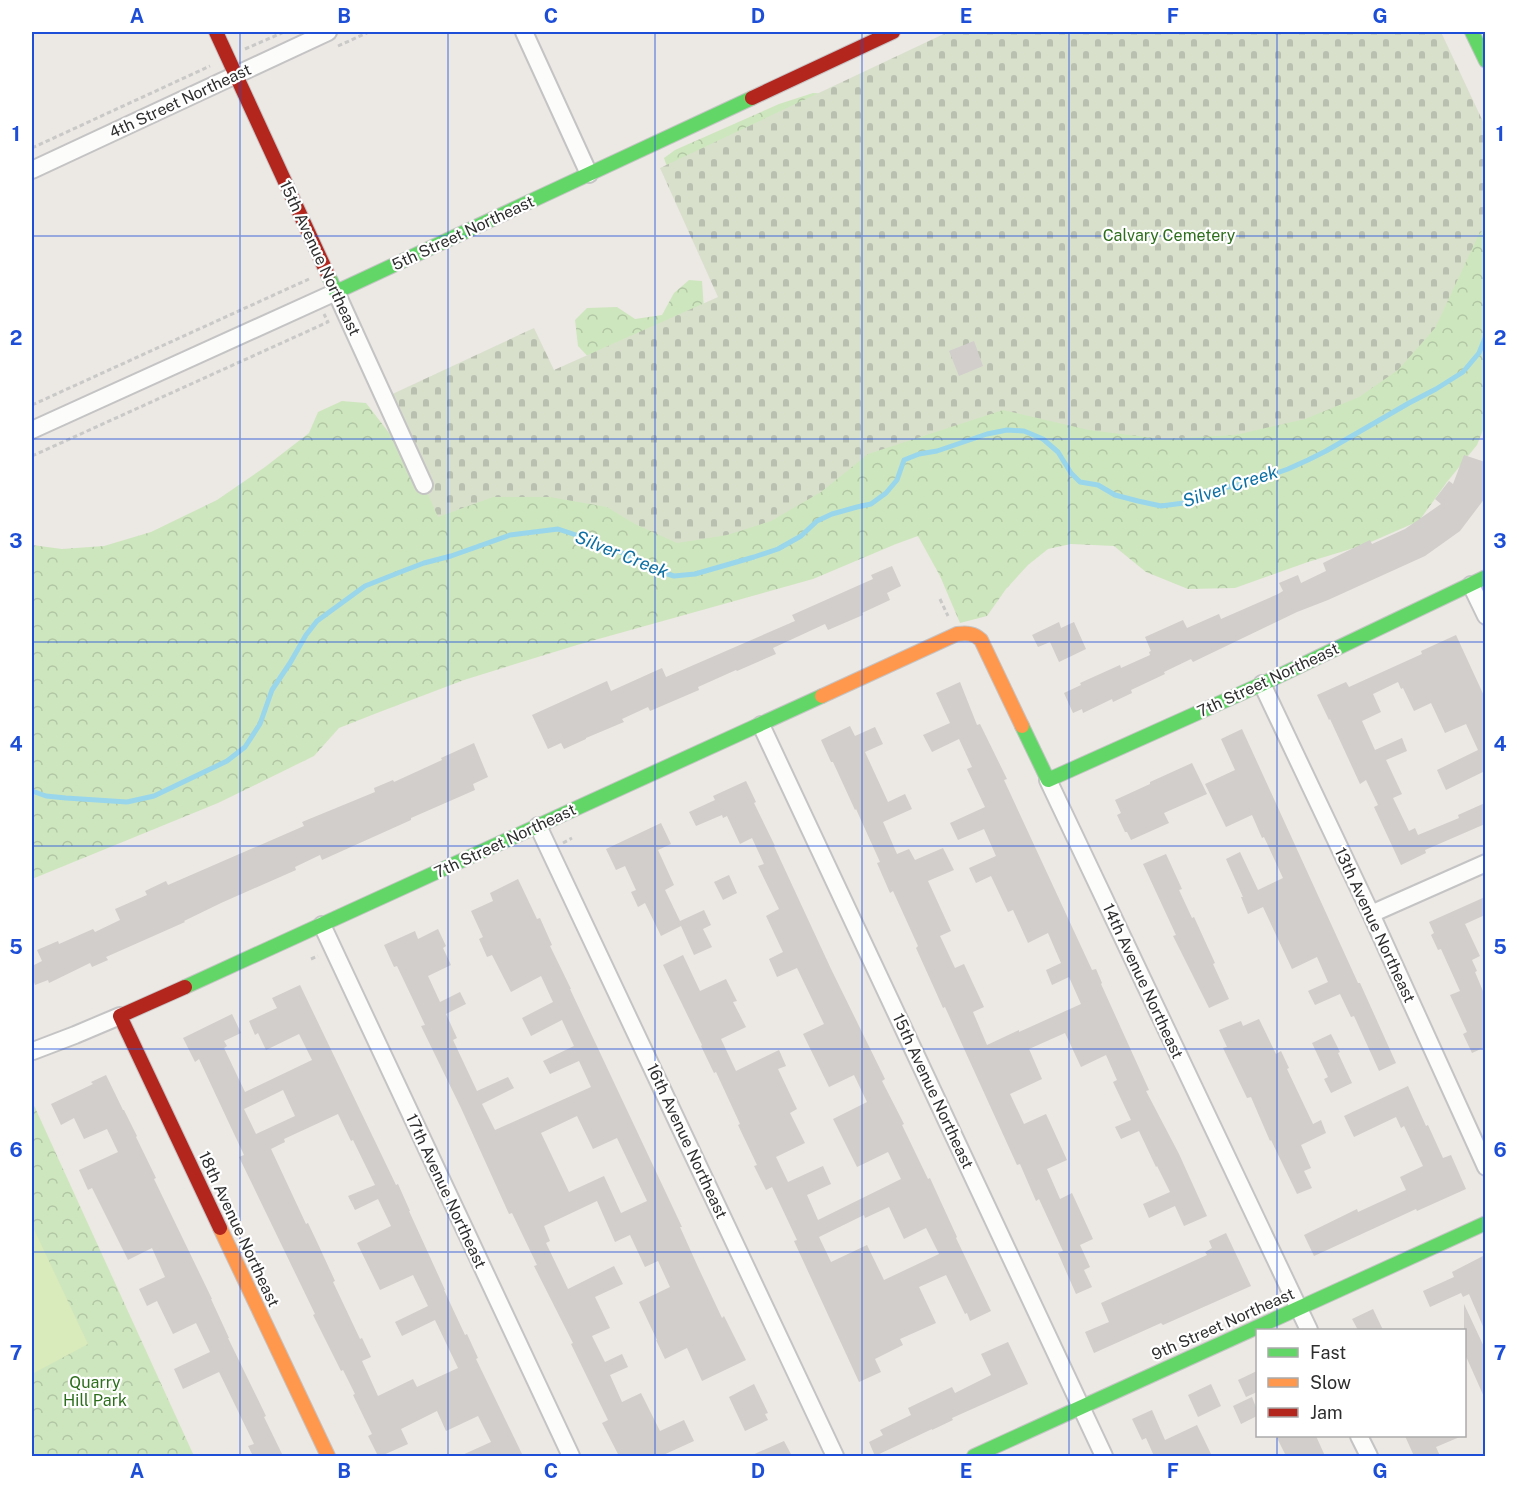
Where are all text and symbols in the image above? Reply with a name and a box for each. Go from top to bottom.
text: A [130,4,144,28]
text: B [337,4,351,28]
text: C [544,4,558,28]
text: D [751,4,765,28]
text: E [960,4,972,28]
text: F [1167,4,1179,28]
text: G [1372,4,1388,28]
street label: 4th Street Northeast [106,60,254,142]
text: 1 [12,122,20,146]
text: 1 [1496,122,1504,146]
street label: 15th Avenue Northeast [276,177,364,339]
street label: 5th Street Northeast [389,192,537,274]
park label: Calvary Cemetery [1103,226,1236,245]
text: 2 [10,326,22,350]
text: 2 [1494,326,1506,350]
water label: Silver Creek [1180,461,1280,511]
water label: Silver Creek [572,526,672,582]
text: 3 [9,529,23,553]
text: 3 [1493,529,1507,553]
street label: 7th Street Northeast [1194,639,1342,721]
text: 4 [9,732,23,756]
text: 4 [1493,732,1507,756]
street label: 7th Street Northeast [431,800,579,882]
street label: 13th Avenue Northeast [1331,844,1419,1006]
street label: 14th Avenue Northeast [1099,900,1187,1062]
text: 5 [9,935,23,959]
text: 5 [1493,935,1507,959]
street label: 15th Avenue Northeast [889,1010,977,1172]
street label: 16th Avenue Northeast [643,1060,731,1222]
street label: 17th Avenue Northeast [402,1111,490,1271]
text: 6 [9,1138,23,1162]
text: 6 [1493,1138,1507,1162]
street label: 18th Avenue Northeast [195,1148,283,1310]
street label: 9th Street Northeast [1149,1284,1297,1364]
legend [1256,1329,1466,1437]
text: 7 [10,1341,22,1365]
text: 7 [1494,1341,1506,1365]
text: Fast [1310,1342,1346,1363]
text: Slow [1310,1372,1351,1393]
park label: Quarry Hill Park [63,1373,127,1410]
text: Jam [1310,1402,1343,1423]
text: A [130,1459,144,1483]
text: B [337,1459,351,1483]
text: C [544,1459,558,1483]
text: D [751,1459,765,1483]
text: E [960,1459,972,1483]
text: F [1167,1459,1179,1483]
text: G [1372,1459,1388,1483]

